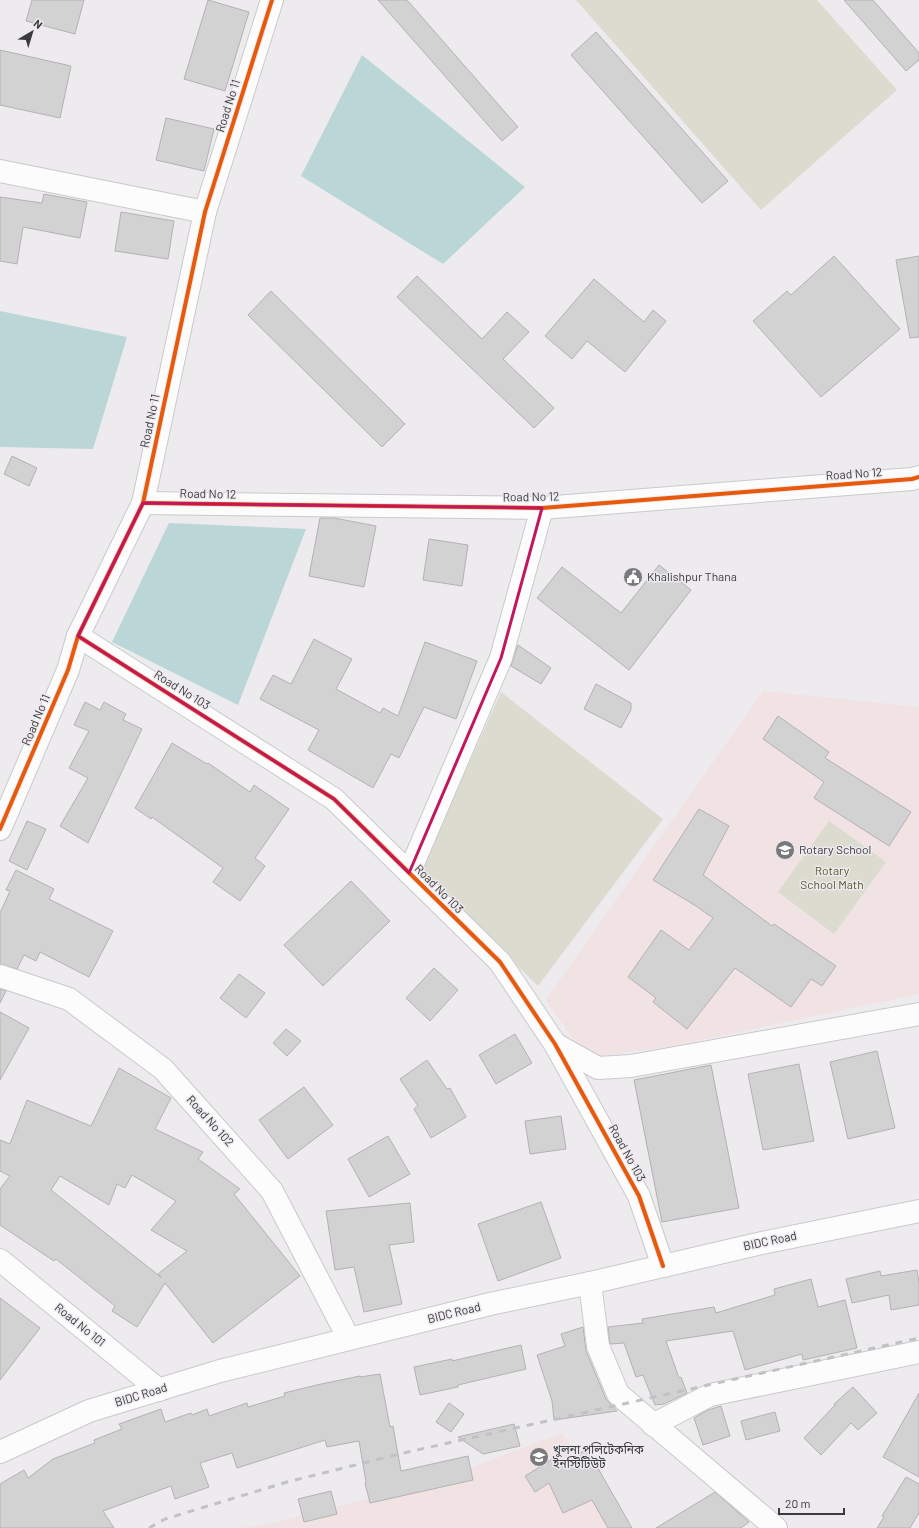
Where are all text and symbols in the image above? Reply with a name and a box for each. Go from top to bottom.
north arrow [12,12,52,52]
text: N [32,16,45,31]
street label: Road No 11 [212,78,242,134]
street label: Road No 11 [137,393,162,449]
street label: Road No 12 [825,464,883,482]
street label: Road No 12 [180,486,236,500]
street label: Road No 12 [503,489,559,503]
public building icon: Khalishpur Thana [622,566,644,588]
place label: Khalishpur Thana [647,569,737,583]
street label: Road No 103 [152,666,213,712]
street label: Road No 11 [18,692,52,747]
school or university icon: Rotary School [774,839,796,861]
place label: Rotary School [799,842,871,856]
street label: Road No 103 [412,861,467,916]
park label: Rotary School Math [800,863,864,891]
street label: Road No 102 [184,1092,237,1149]
street label: Road No 103 [606,1122,649,1184]
street label: BIDC Road [742,1228,798,1253]
street label: BIDC Road [426,1299,482,1325]
street label: Road No 101 [53,1300,109,1349]
street label: BIDC Road [113,1379,169,1409]
place label: খুলনা পলিটেকনিক ইনস্টিটিউট [552,1442,644,1470]
school or university icon: খুলনা পলিটেকনিক ইনস্টিটিউট [528,1446,550,1468]
scale bar [779,1490,844,1516]
text: 20 m [785,1496,811,1510]

